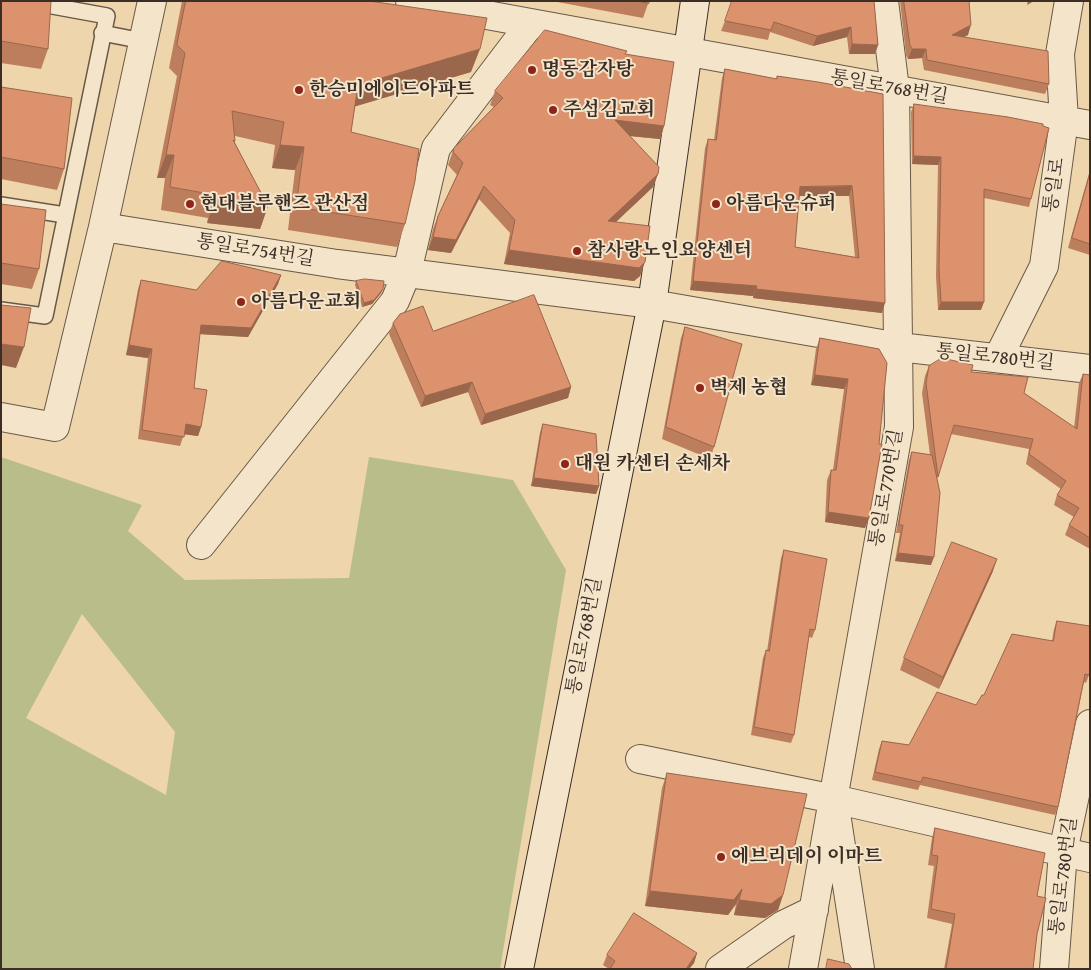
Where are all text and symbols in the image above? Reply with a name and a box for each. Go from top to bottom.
place label: 명동감자탕 [542,59,634,81]
marker: 명동감자탕 [526,64,538,76]
street label: 통일로768번길 [828,66,950,110]
place label: 한승미에이드아파트 [309,79,474,101]
marker: 한승미에이드아파트 [293,84,305,96]
place label: 주섬김교회 [563,99,655,121]
marker: 주섬김교회 [547,104,559,116]
street label: 통일로 [1040,156,1070,214]
place label: 현대블루핸즈 관산점 [200,193,369,215]
place label: 아름다운슈퍼 [726,193,836,215]
marker: 현대블루핸즈 관산점 [184,198,196,210]
marker: 아름다운슈퍼 [710,198,722,210]
street label: 통일로754번길 [194,230,316,272]
place label: 참사랑노인요양센터 [587,240,752,262]
marker: 참사랑노인요양센터 [571,245,583,257]
place label: 아름다운교회 [251,291,361,313]
marker: 아름다운교회 [235,296,247,308]
street label: 통일로780번길 [935,340,1055,376]
place label: 벽제 농협 [710,377,788,399]
marker: 벽제 농협 [694,382,706,394]
street label: 통일로770번길 [865,427,909,549]
place label: 대원 카센터 손세차 [575,453,730,475]
marker: 대원 카센터 손세차 [559,458,571,470]
street label: 통일로768번길 [562,575,608,697]
street label: 통일로780번길 [1045,815,1083,937]
place label: 에브리데이 이마트 [731,846,882,868]
marker: 에브리데이 이마트 [715,851,727,863]

